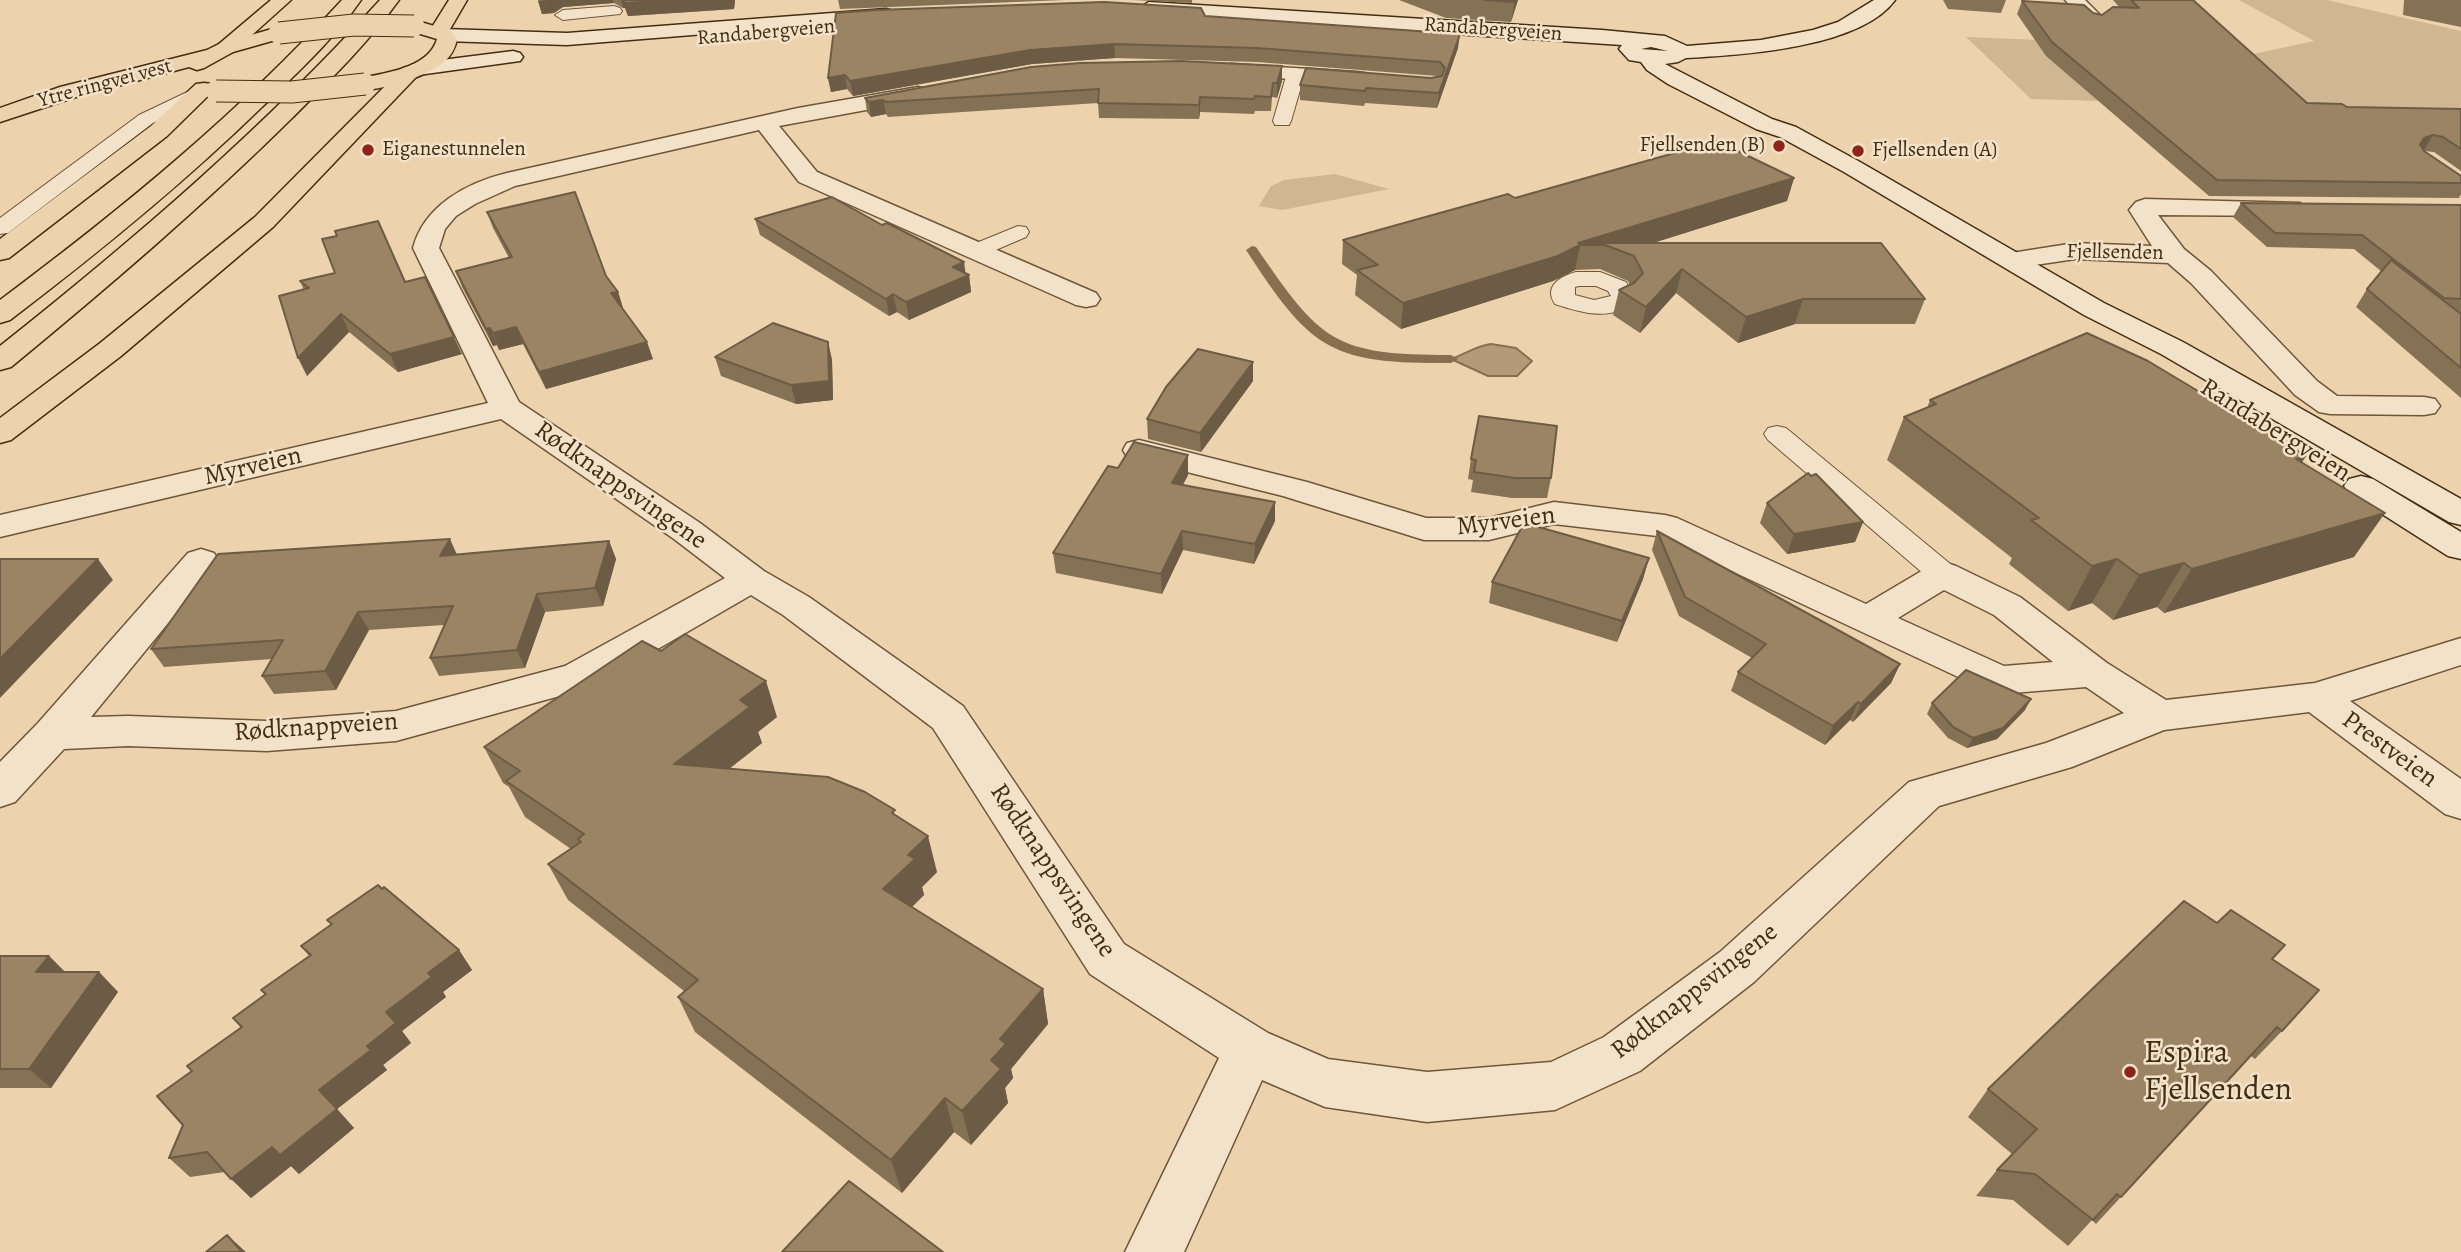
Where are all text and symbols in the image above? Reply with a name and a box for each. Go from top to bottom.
street label: Randabergveien [1423,13,1563,47]
street label: Randabergveien [696,14,836,52]
street label: Ytre ringvei vest [35,54,175,114]
place label: Fjellsenden (B) [1640,133,1765,159]
place label: Eiganestunnelen [382,137,526,163]
marker: Fjellsenden (B) [1771,138,1787,154]
place label: Fjellsenden (A) [1872,138,1997,164]
marker: Eiganestunnelen [360,142,376,158]
marker: Fjellsenden (A) [1850,143,1866,159]
street label: Fjellsenden [2066,240,2164,266]
street label: Randabergveien [2194,372,2356,490]
street label: Rødknappsvingene [528,415,712,557]
street label: Myrveien [201,441,305,493]
street label: Myrveien [1455,500,1557,544]
street label: Prestveien [2335,705,2443,795]
street label: Rødknappveien [233,707,399,749]
street label: Rødknappsvingene [982,778,1122,964]
street label: Rødknappsvingene [1605,917,1785,1067]
place label: Espira Fjellsenden [2144,1035,2292,1110]
marker: Espira Fjellsenden [2122,1064,2138,1080]

